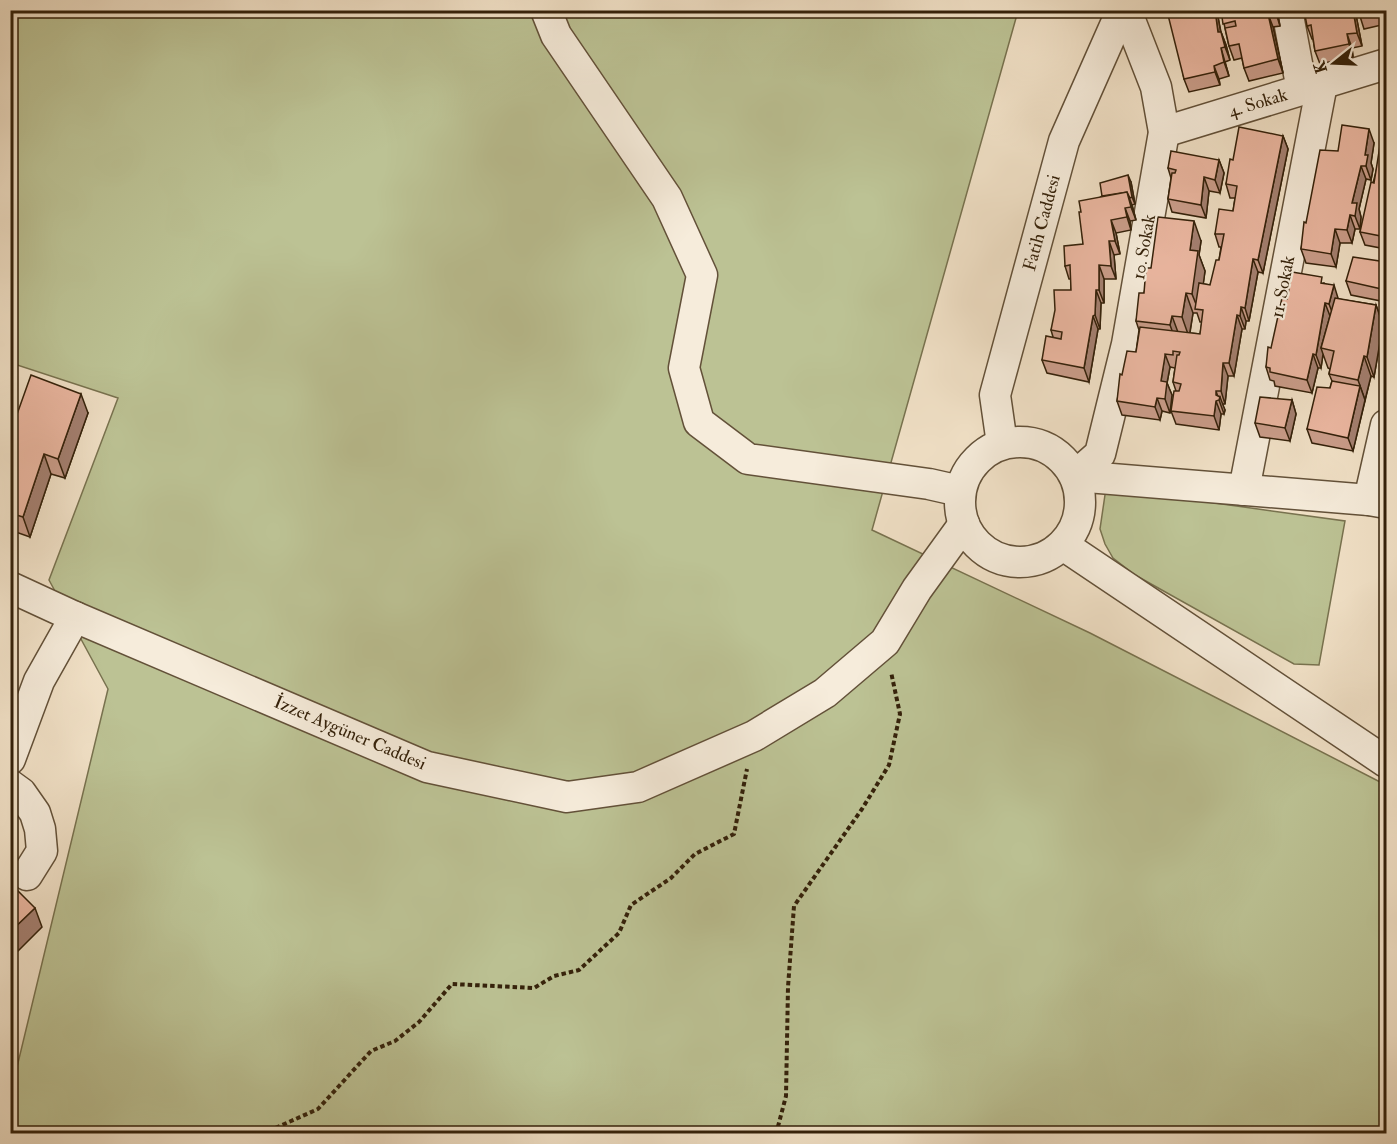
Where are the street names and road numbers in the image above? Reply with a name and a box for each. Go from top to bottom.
street label: 4. Sokak [1226,83,1291,123]
street label: Fatih Caddesi [1018,172,1066,274]
street label: 10. Sokak [1127,212,1161,281]
street label: 11. Sokak [1266,253,1300,320]
street label: İzzet Aygüner Caddesi [271,691,430,775]

